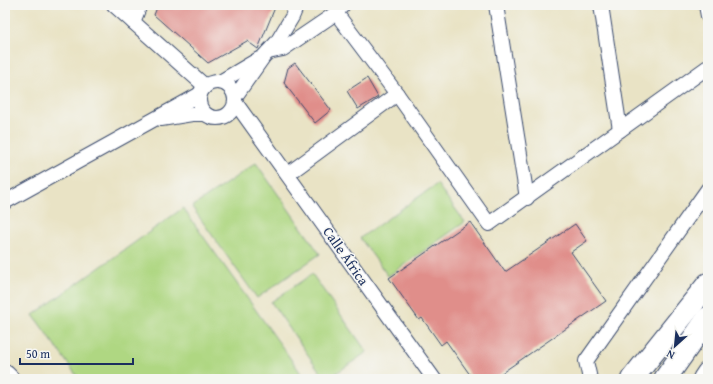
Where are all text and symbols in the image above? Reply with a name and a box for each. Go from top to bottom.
street label: Calle África [319,223,374,290]
north arrow [655,326,695,366]
scale bar [20,340,133,366]
text: 50 m [26,345,50,362]
text: N [663,346,677,364]

